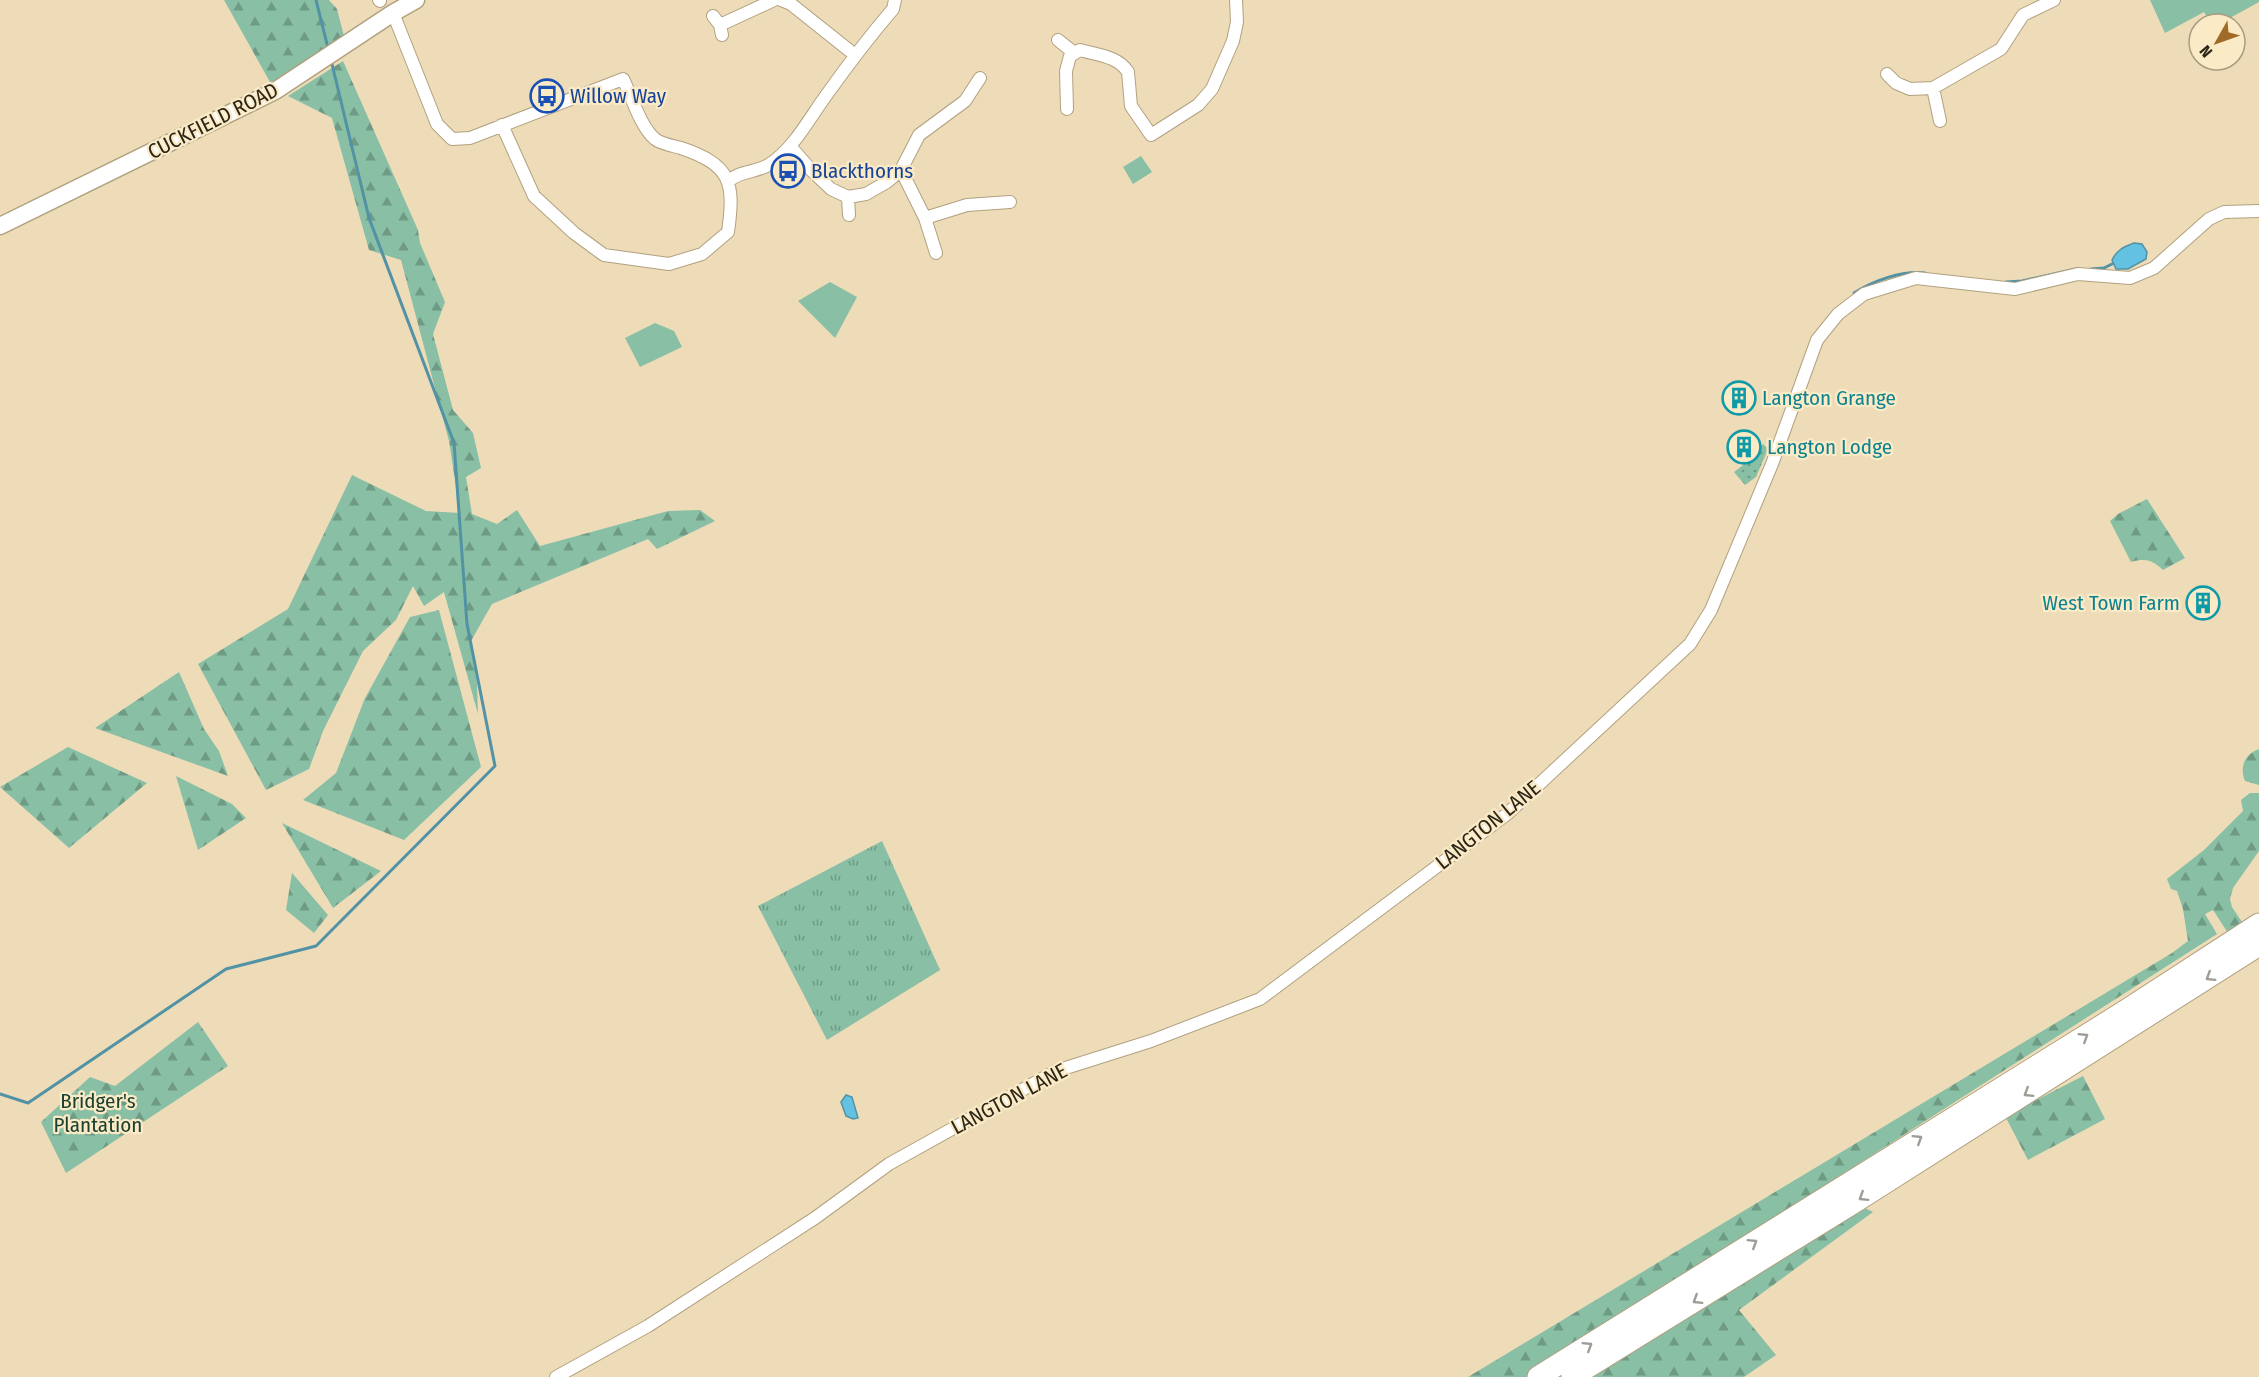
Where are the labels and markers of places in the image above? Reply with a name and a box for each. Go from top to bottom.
bus stop icon: Willow Way [529,78,565,114]
place label: Willow Way [570,83,667,109]
bus stop icon: Blackthorns [770,153,806,189]
place label: Blackthorns [811,158,913,184]
building icon: Langton Grange [1721,380,1757,416]
place label: Langton Grange [1762,385,1896,411]
building icon: Langton Lodge [1726,429,1762,465]
place label: Langton Lodge [1767,434,1892,460]
building icon: West Town Farm [2185,585,2221,621]
place label: West Town Farm [2042,590,2180,616]

